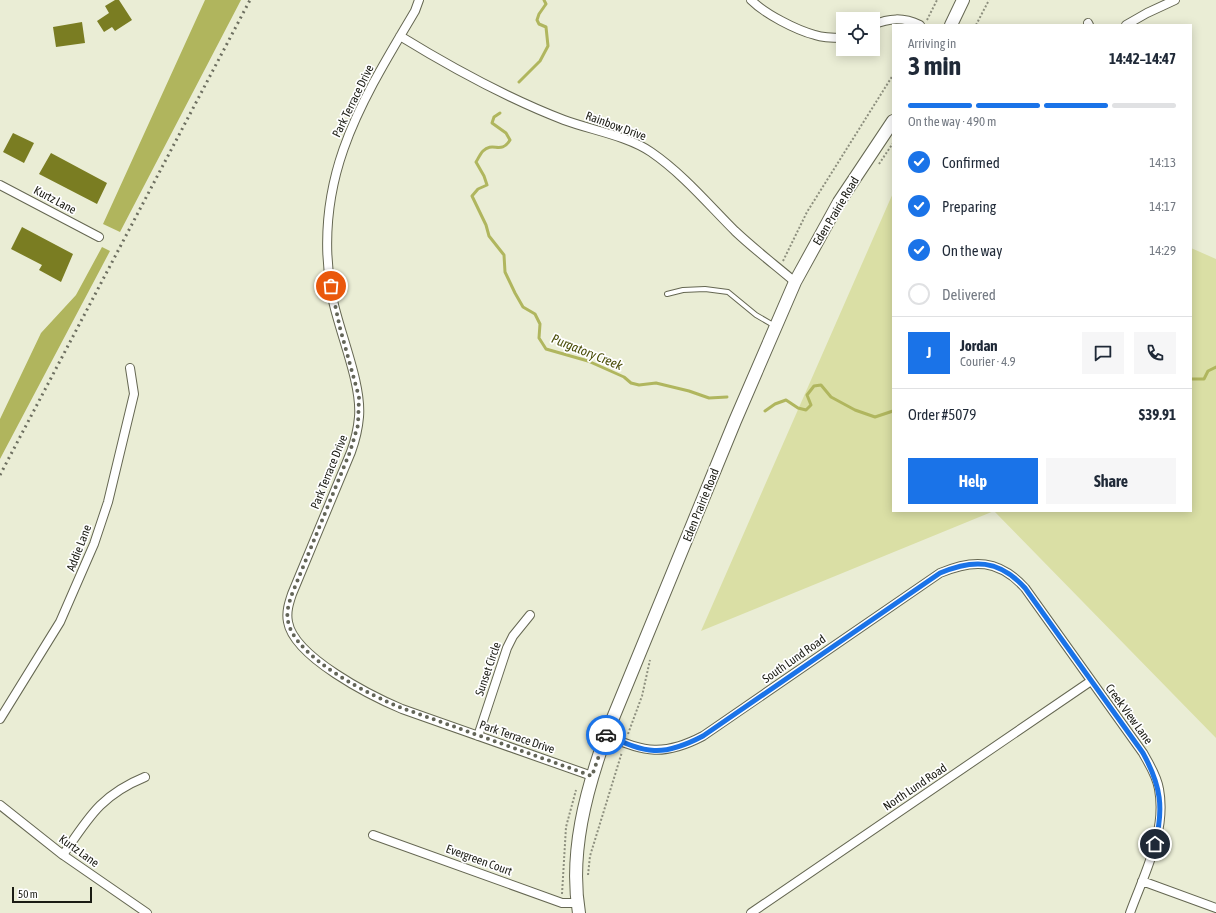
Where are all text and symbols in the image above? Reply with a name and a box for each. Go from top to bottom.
map controls [836,12,880,56]
button: locate [836,12,880,56]
text: Arriving in [908,36,956,51]
text: 14:42–14:47 [1109,50,1176,67]
text: 3 min [908,51,961,81]
street label: Park Terrace Drive [329,62,377,140]
street label: Rainbow Drive [584,109,648,143]
text: On the way · 490 m [908,114,996,129]
icon: check [908,151,930,173]
text: Confirmed [942,154,1000,171]
text: 14:13 [1149,155,1176,170]
street label: Eden Prairie Road [810,174,862,248]
street label: Kurtz Lane [31,183,79,217]
icon: check [908,195,930,217]
text: Preparing [942,198,996,215]
text: 14:17 [1149,199,1176,214]
icon: check [908,239,930,261]
text: On the way [942,242,1003,259]
text: 14:29 [1149,243,1176,258]
pin [314,269,348,303]
icon: bag [320,275,342,297]
text: Delivered [942,286,996,303]
water label: Purgatory Creek [549,331,625,373]
button: chat [1082,332,1124,374]
button: phone [1134,332,1176,374]
text: Jordan [960,337,998,354]
text: J [927,344,931,361]
text: Courier · 4.9 [960,354,1016,369]
text: Order #5079 [908,406,976,423]
text: $39.91 [1139,406,1176,423]
street label: Park Terrace Drive [308,433,350,511]
button: Help [908,458,1038,504]
button: Share [1046,458,1176,504]
street label: Eden Prairie Road [680,466,722,544]
street label: Addie Lane [64,523,94,573]
street label: South Lund Road [760,632,828,686]
street label: Sunset Circle [472,640,504,698]
street label: Creek View Lane [1102,681,1156,747]
courier [586,715,626,755]
street label: Park Terrace Drive [477,718,557,756]
icon: car [595,724,617,746]
street label: North Lund Road [881,761,949,813]
pin [1138,827,1172,861]
street label: Kurtz Lane [56,832,102,870]
icon: home [1144,833,1166,855]
street label: Evergreen Court [444,842,514,879]
scale bar [12,885,92,904]
text: 50 m [18,888,38,900]

